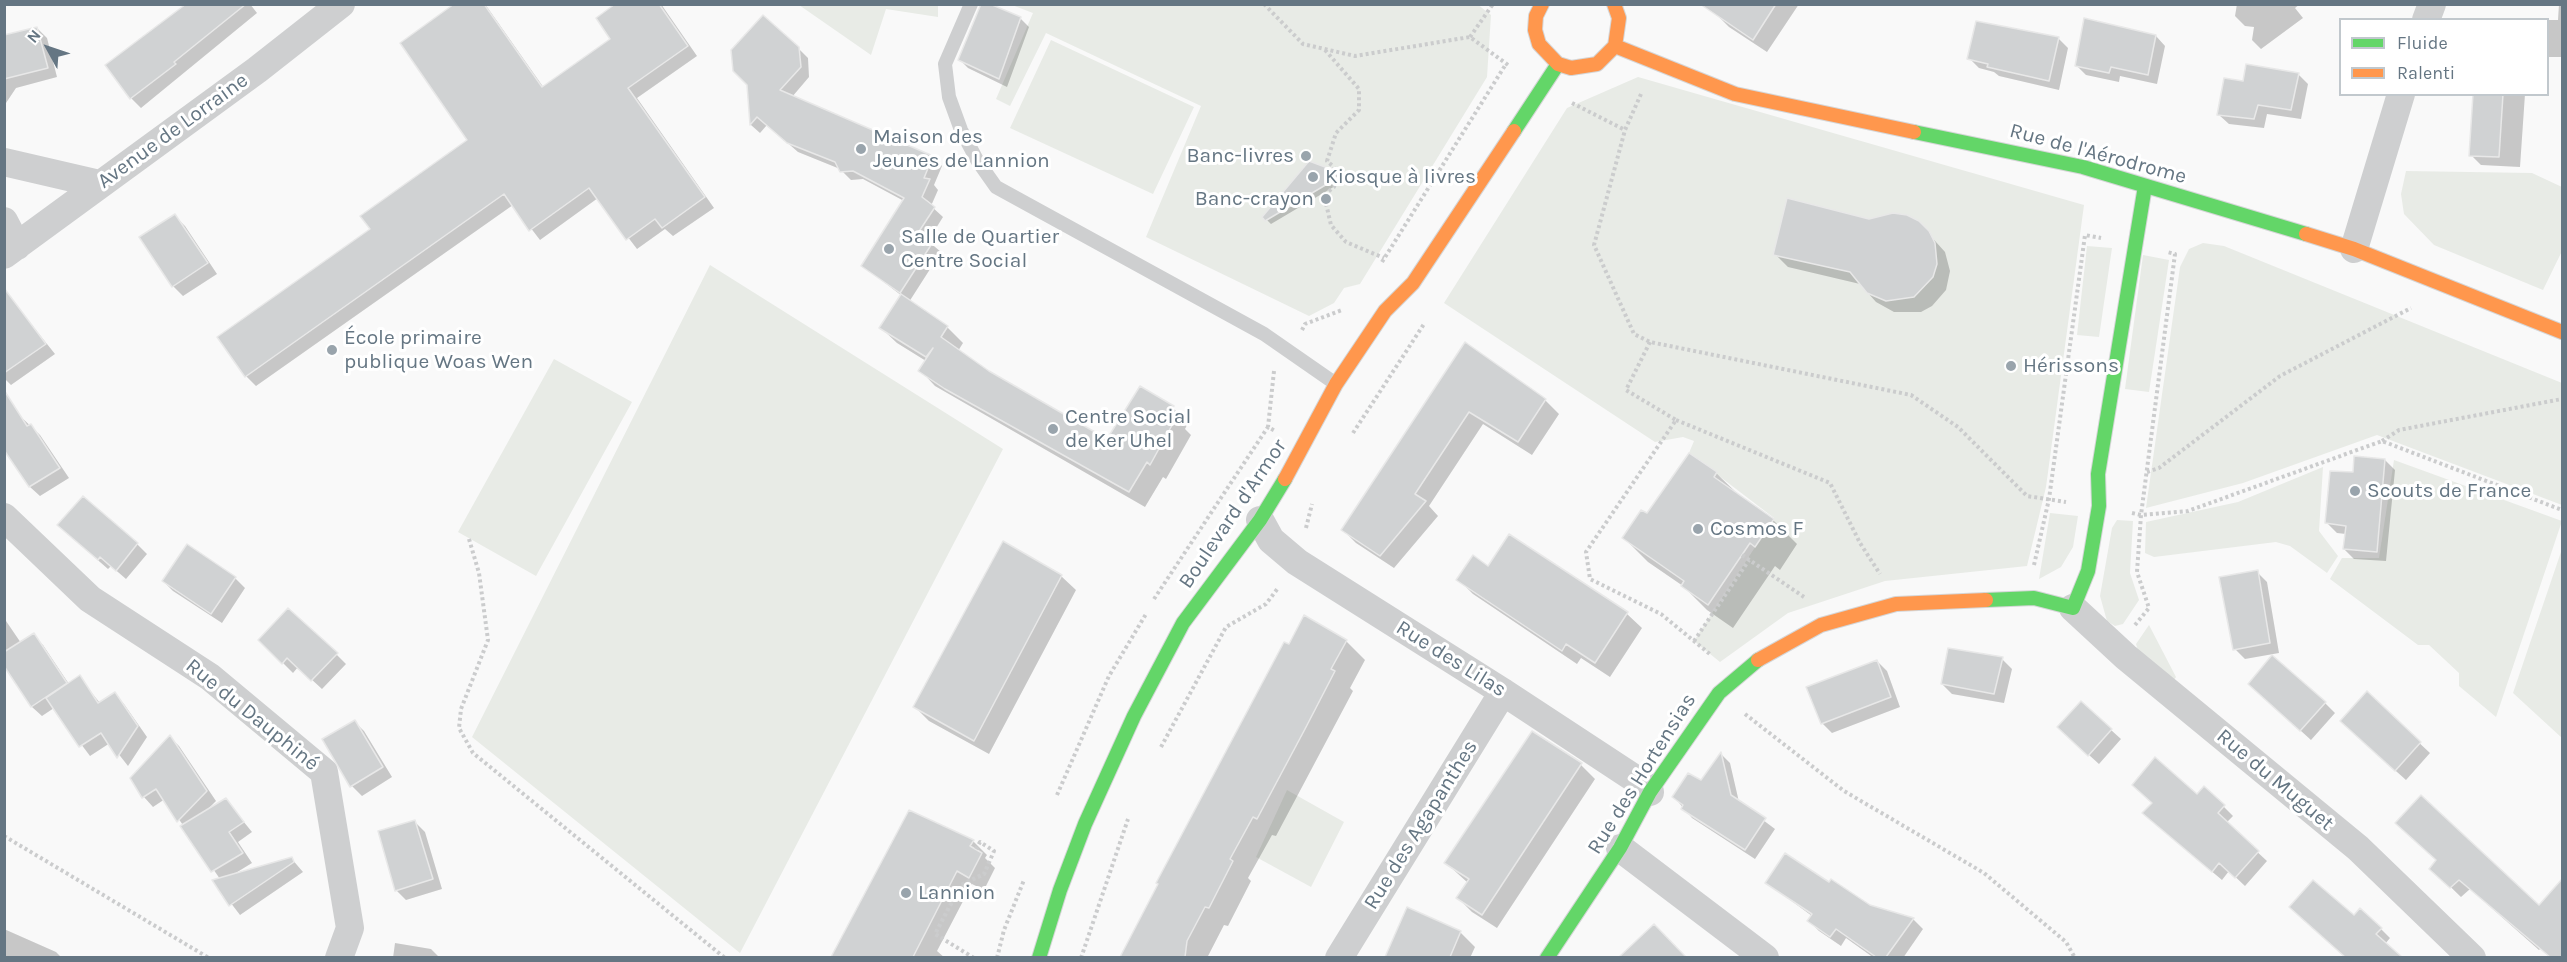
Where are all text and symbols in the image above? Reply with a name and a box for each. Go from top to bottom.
north arrow [18,18,78,78]
legend [2339,18,2549,96]
text: N [23,26,45,47]
text: Fluide [2397,32,2448,54]
text: Ralenti [2397,62,2455,84]
street label: Avenue de Lorraine [93,68,253,194]
street label: Rue de l'Aérodrome [2007,118,2189,190]
place label: Maison des Jeunes de Lannion [873,124,1050,174]
marker: Maison des Jeunes de Lannion [854,142,868,156]
place label: Banc-livres [1186,143,1294,169]
marker: Banc-livres [1299,149,1313,163]
place label: Kiosque à livres [1325,164,1476,190]
marker: Kiosque à livres [1306,170,1320,184]
place label: Banc-crayon [1195,186,1314,212]
marker: Banc-crayon [1319,192,1333,206]
place label: Salle de Quartier Centre Social [901,224,1059,274]
marker: Salle de Quartier Centre Social [882,242,896,256]
place label: École primaire publique Woas Wen [344,325,533,375]
marker: École primaire publique Woas Wen [325,343,339,357]
place label: Hérissons [2023,353,2119,379]
marker: Hérissons [2004,359,2018,373]
place label: Centre Social de Ker Uhel [1065,404,1191,454]
marker: Centre Social de Ker Uhel [1046,422,1060,436]
street label: Boulevard d'Armor [1174,435,1292,593]
place label: Scouts de France [2367,478,2531,504]
marker: Scouts de France [2348,484,2362,498]
place label: Cosmos F [1710,516,1804,542]
marker: Cosmos F [1691,522,1705,536]
street label: Rue des Lilas [1391,615,1511,703]
street label: Rue du Dauphiné [180,654,324,776]
street label: Rue des Hortensias [1582,689,1702,859]
street label: Rue du Muguet [2211,724,2339,836]
street label: Rue des Agapanthes [1359,736,1483,914]
place label: Lannion [918,880,995,906]
marker: Lannion [899,886,913,900]

